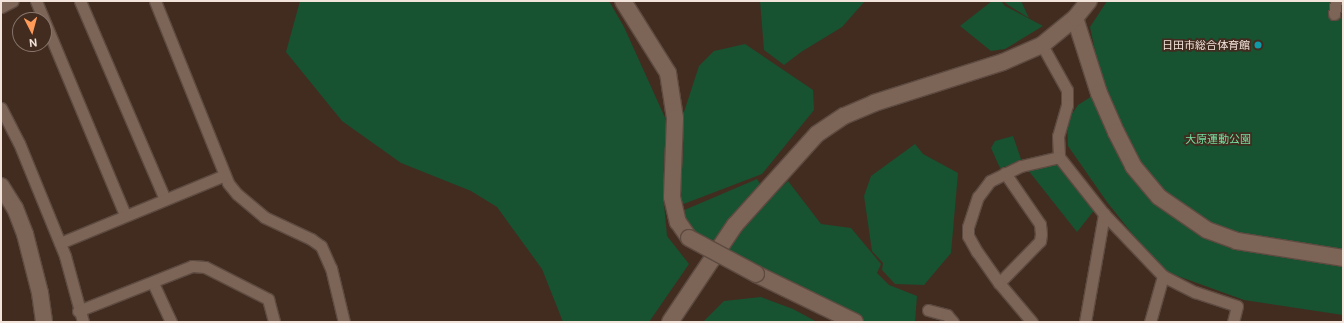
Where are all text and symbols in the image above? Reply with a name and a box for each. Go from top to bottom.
north arrow [12,12,52,52]
text: N [28,36,38,50]
place label: 日田市総合体育館 [1162,38,1250,52]
marker: 日田市総合体育館 [1253,40,1263,50]
park label: 大原運動公園 [1185,132,1251,146]

